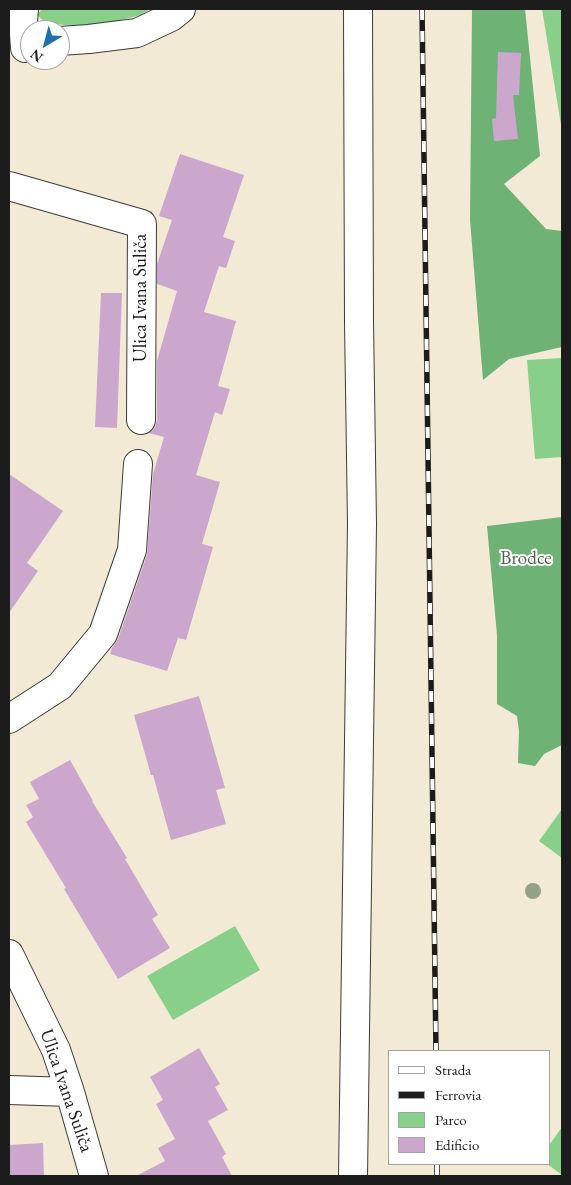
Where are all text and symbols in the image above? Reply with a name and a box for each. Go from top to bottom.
north arrow [20,20,70,70]
text: N [27,46,47,67]
street label: Ulica Ivana Suliča [130,234,152,362]
park label: Brodce [500,548,552,570]
street label: Ulica Ivana Suliča [34,1026,98,1156]
legend [388,1050,551,1165]
text: Strada [435,1060,471,1079]
text: Ferrovia [435,1085,482,1104]
text: Parco [435,1110,467,1129]
text: Edificio [435,1135,479,1154]

